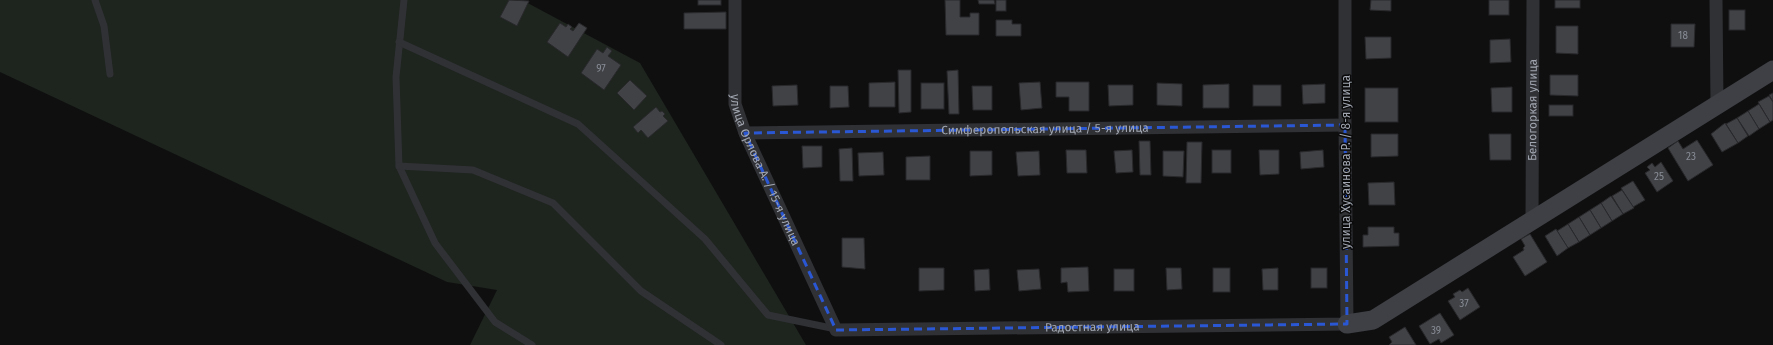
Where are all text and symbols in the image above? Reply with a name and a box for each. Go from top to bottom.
house number: 18 [1678,30,1688,42]
street label: Белогоркая улица [1525,59,1540,161]
house number: 97 [596,63,606,75]
street label: улица Хусаинова Р. / 8-я улица [1339,75,1353,249]
street label: улица Орлова А. / 15-я улица [728,94,803,248]
street label: Симферопольская улица / 5-я улица [941,121,1149,137]
house number: 23 [1686,151,1696,163]
house number: 25 [1654,171,1664,183]
house number: 37 [1459,298,1469,310]
street label: Радостная улица [1045,319,1140,335]
house number: 39 [1431,325,1441,337]

